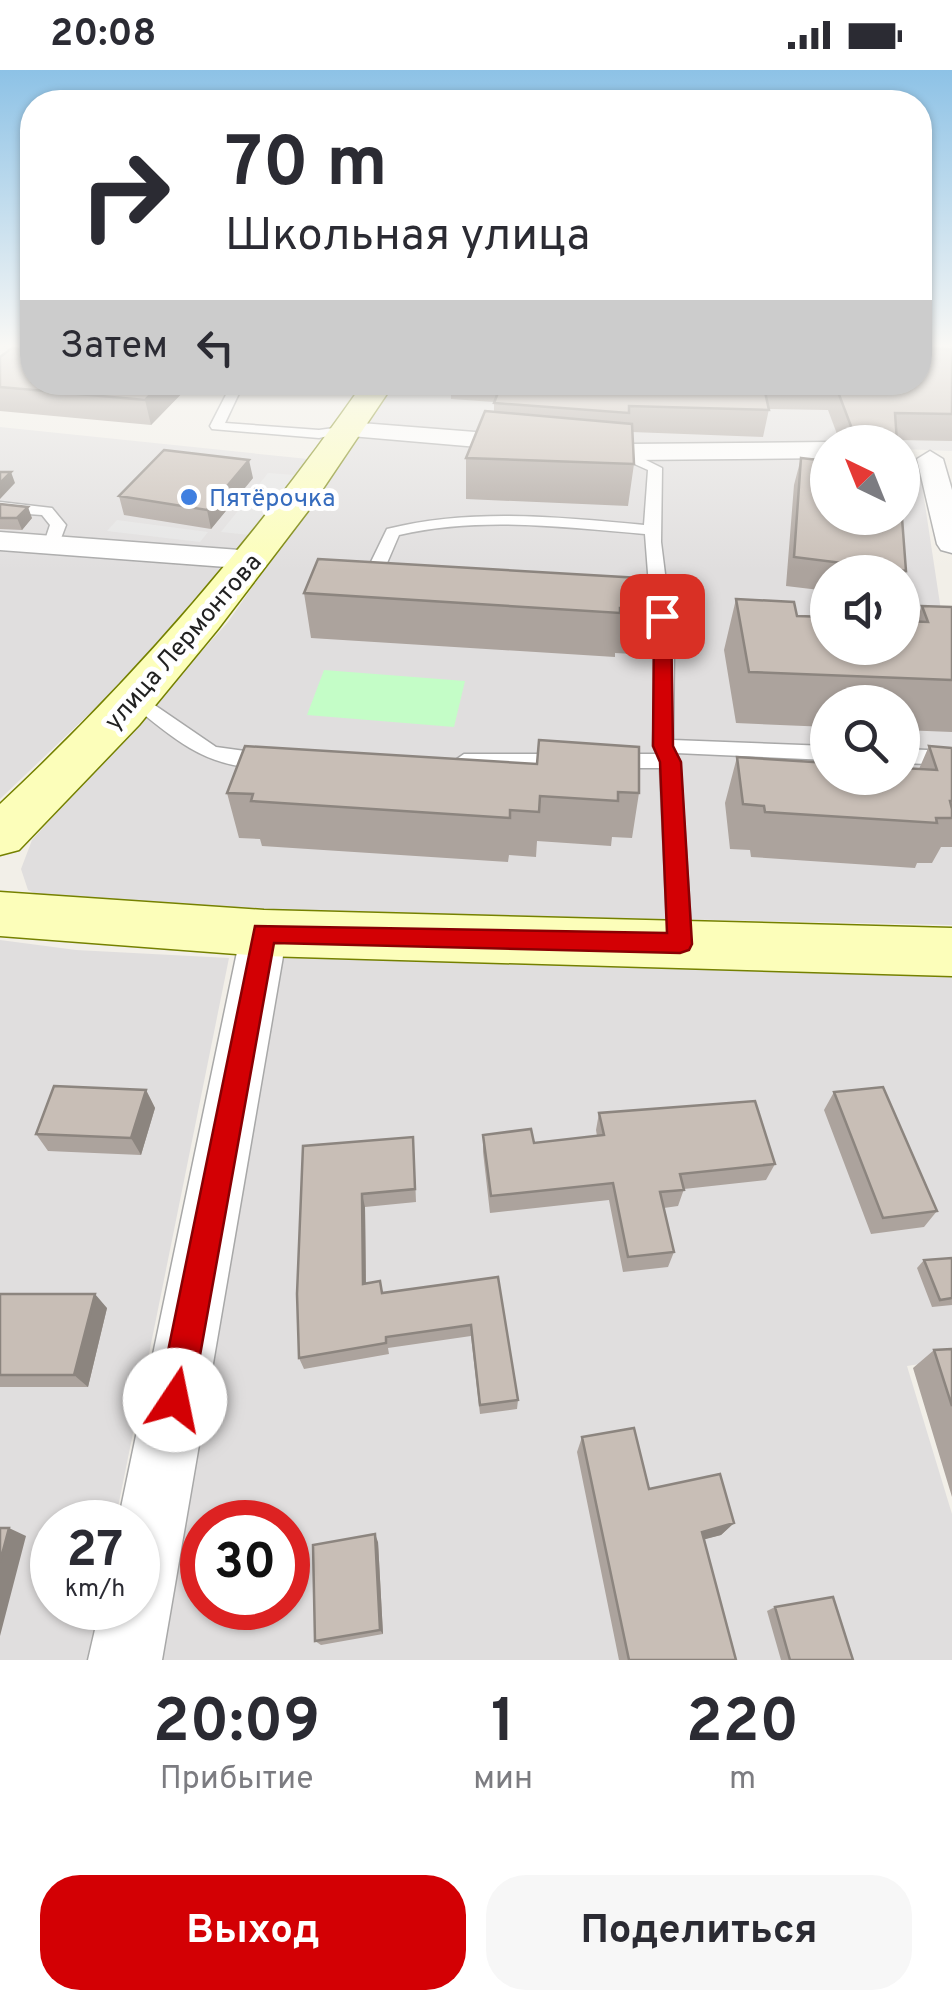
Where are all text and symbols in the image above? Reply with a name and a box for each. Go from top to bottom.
text: 20:08 [50,11,156,60]
text: 70 m [225,122,388,211]
icon: right [60,130,190,260]
text: Школьная улица [225,209,590,266]
icon: left [188,320,243,375]
text: Затем [60,323,168,372]
north arrow [810,425,920,535]
map controls [810,425,920,795]
place label: Пятёрочка [209,484,336,516]
marker: Пятёрочка [178,486,200,508]
street label: улица Лермонтова [99,548,270,738]
button: sound [810,555,920,665]
pin [620,574,705,659]
icon: arrive [635,589,690,644]
button: search [810,685,920,795]
position arrow [123,1348,227,1452]
speed limit sign: 30 [180,1500,310,1630]
text: 27 [67,1521,123,1584]
text: km/h [65,1574,125,1606]
text: 20:09 [153,1687,320,1763]
text: 1 [491,1687,515,1763]
text: 220 [686,1687,799,1763]
text: Прибытие [160,1760,313,1800]
text: мин [473,1760,533,1800]
text: m [729,1760,756,1800]
button: Выход [40,1875,466,1990]
button: Поделиться [486,1875,912,1990]

